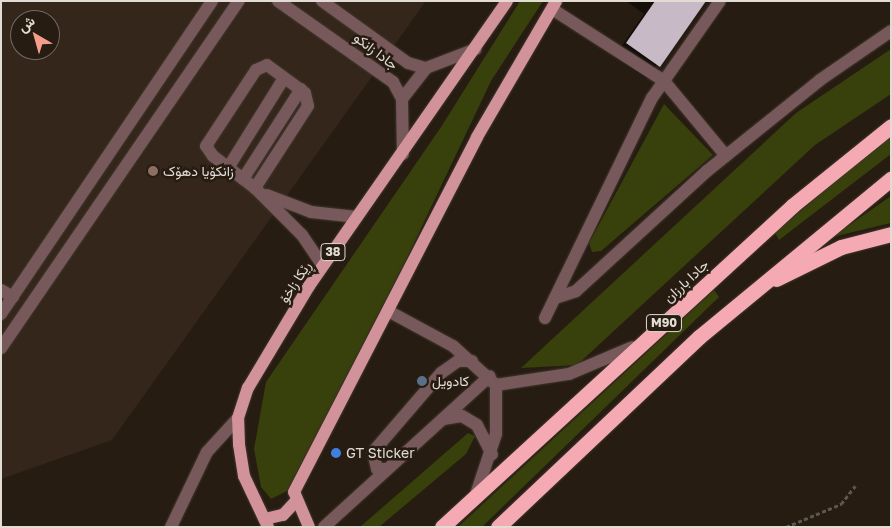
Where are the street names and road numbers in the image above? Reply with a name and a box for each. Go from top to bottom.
street label: جادا زانکو [351,29,401,73]
road number: 38 [320,242,346,262]
street label: جادا بارزان [660,256,712,306]
street label: ڕێکا زاخۆ [275,258,315,306]
road number: M90 [645,314,683,332]

